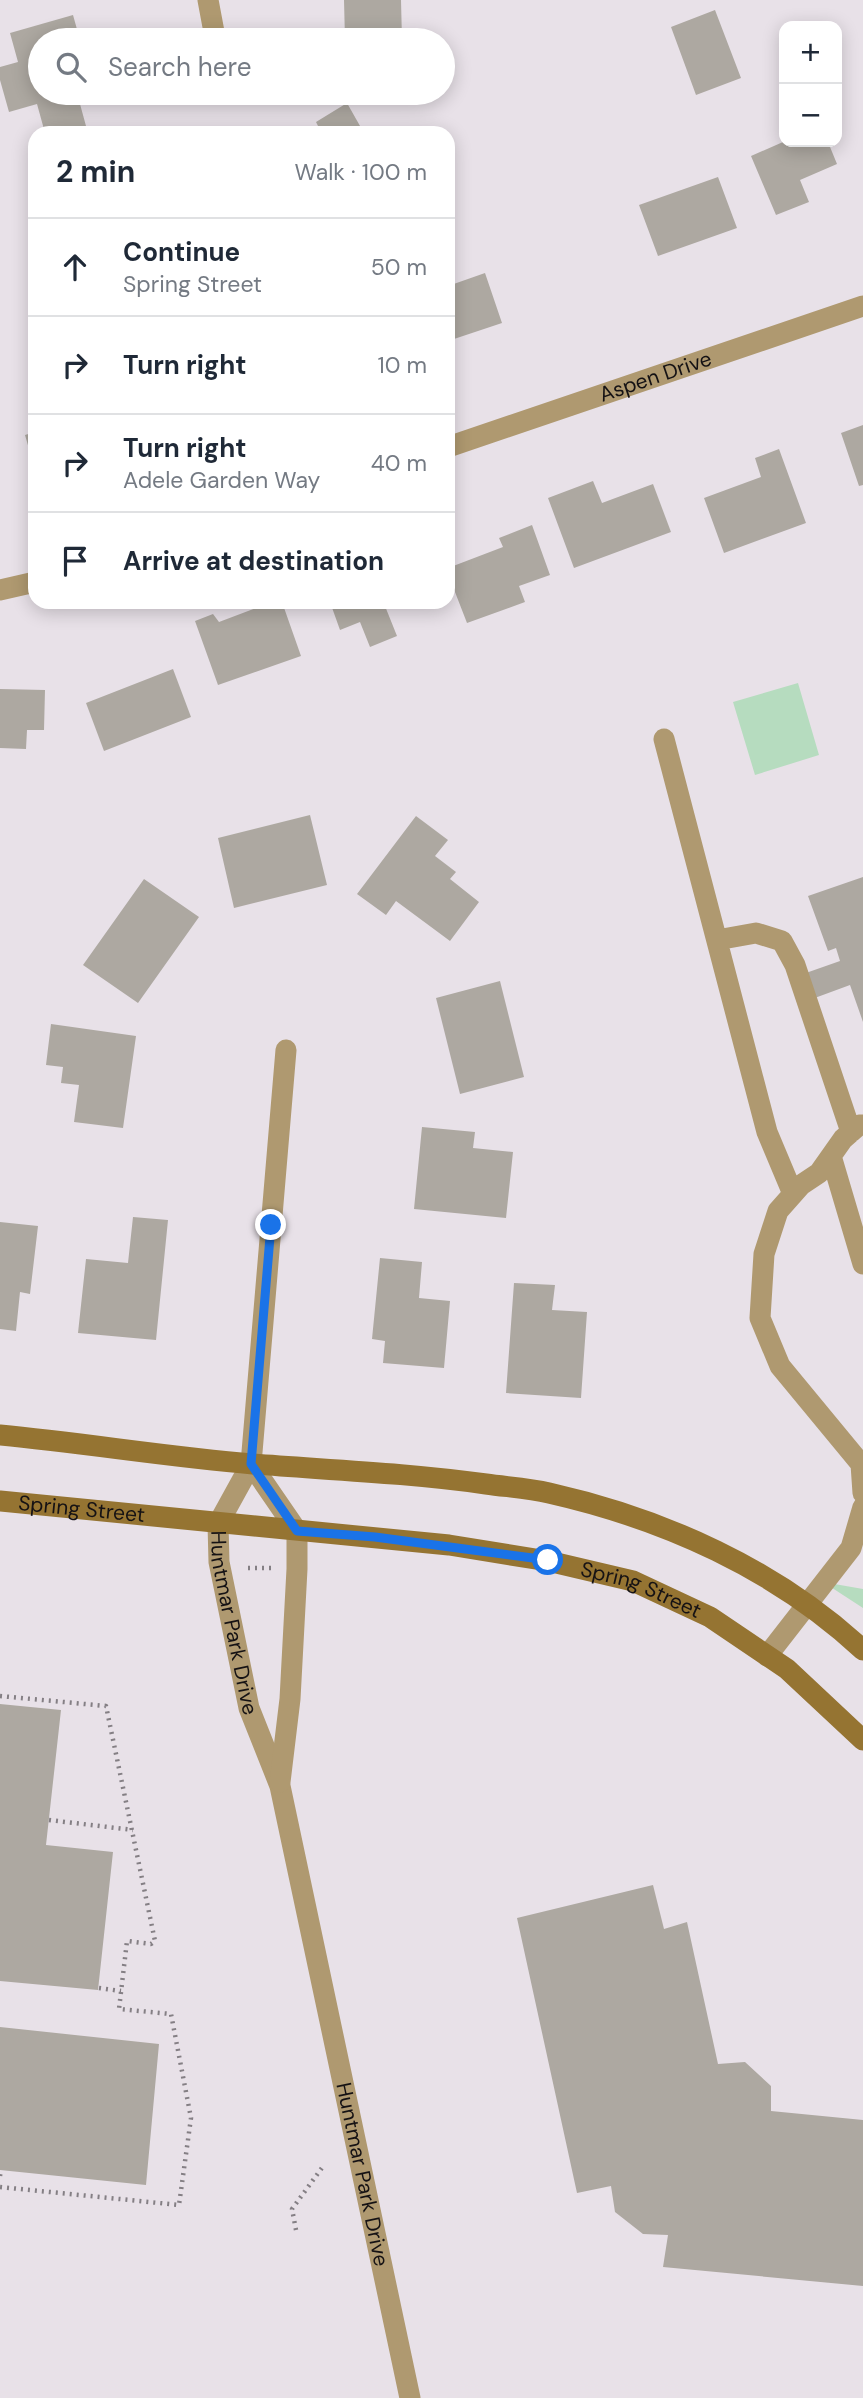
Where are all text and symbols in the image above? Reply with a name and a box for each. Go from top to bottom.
map controls [779,21,842,147]
button: + [779,21,842,84]
search box [28,28,455,105]
icon: search [52,48,90,86]
text: Search here [108,50,251,84]
button: − [779,84,842,147]
text: 2 min [56,152,135,191]
text: Walk · 100 m [295,157,427,187]
text: Continue [123,235,240,269]
icon: ahead [56,248,94,286]
text: 50 m [371,252,427,282]
text: Spring Street [123,269,262,299]
street label: Aspen Drive [595,344,715,409]
icon: right [56,346,94,384]
text: Turn right [123,348,247,382]
text: 10 m [377,350,427,380]
text: Turn right [123,431,247,465]
icon: right [56,444,94,482]
text: 40 m [371,448,427,478]
text: Adele Garden Way [123,465,320,495]
icon: arrive [56,542,94,580]
text: Arrive at destination [123,544,384,578]
route end [255,1209,286,1240]
street label: Spring Street [17,1489,146,1529]
street label: Huntmar Park Drive [204,1530,264,1719]
route start [532,1544,563,1575]
street label: Spring Street [578,1555,706,1625]
street label: Huntmar Park Drive [329,2080,396,2269]

